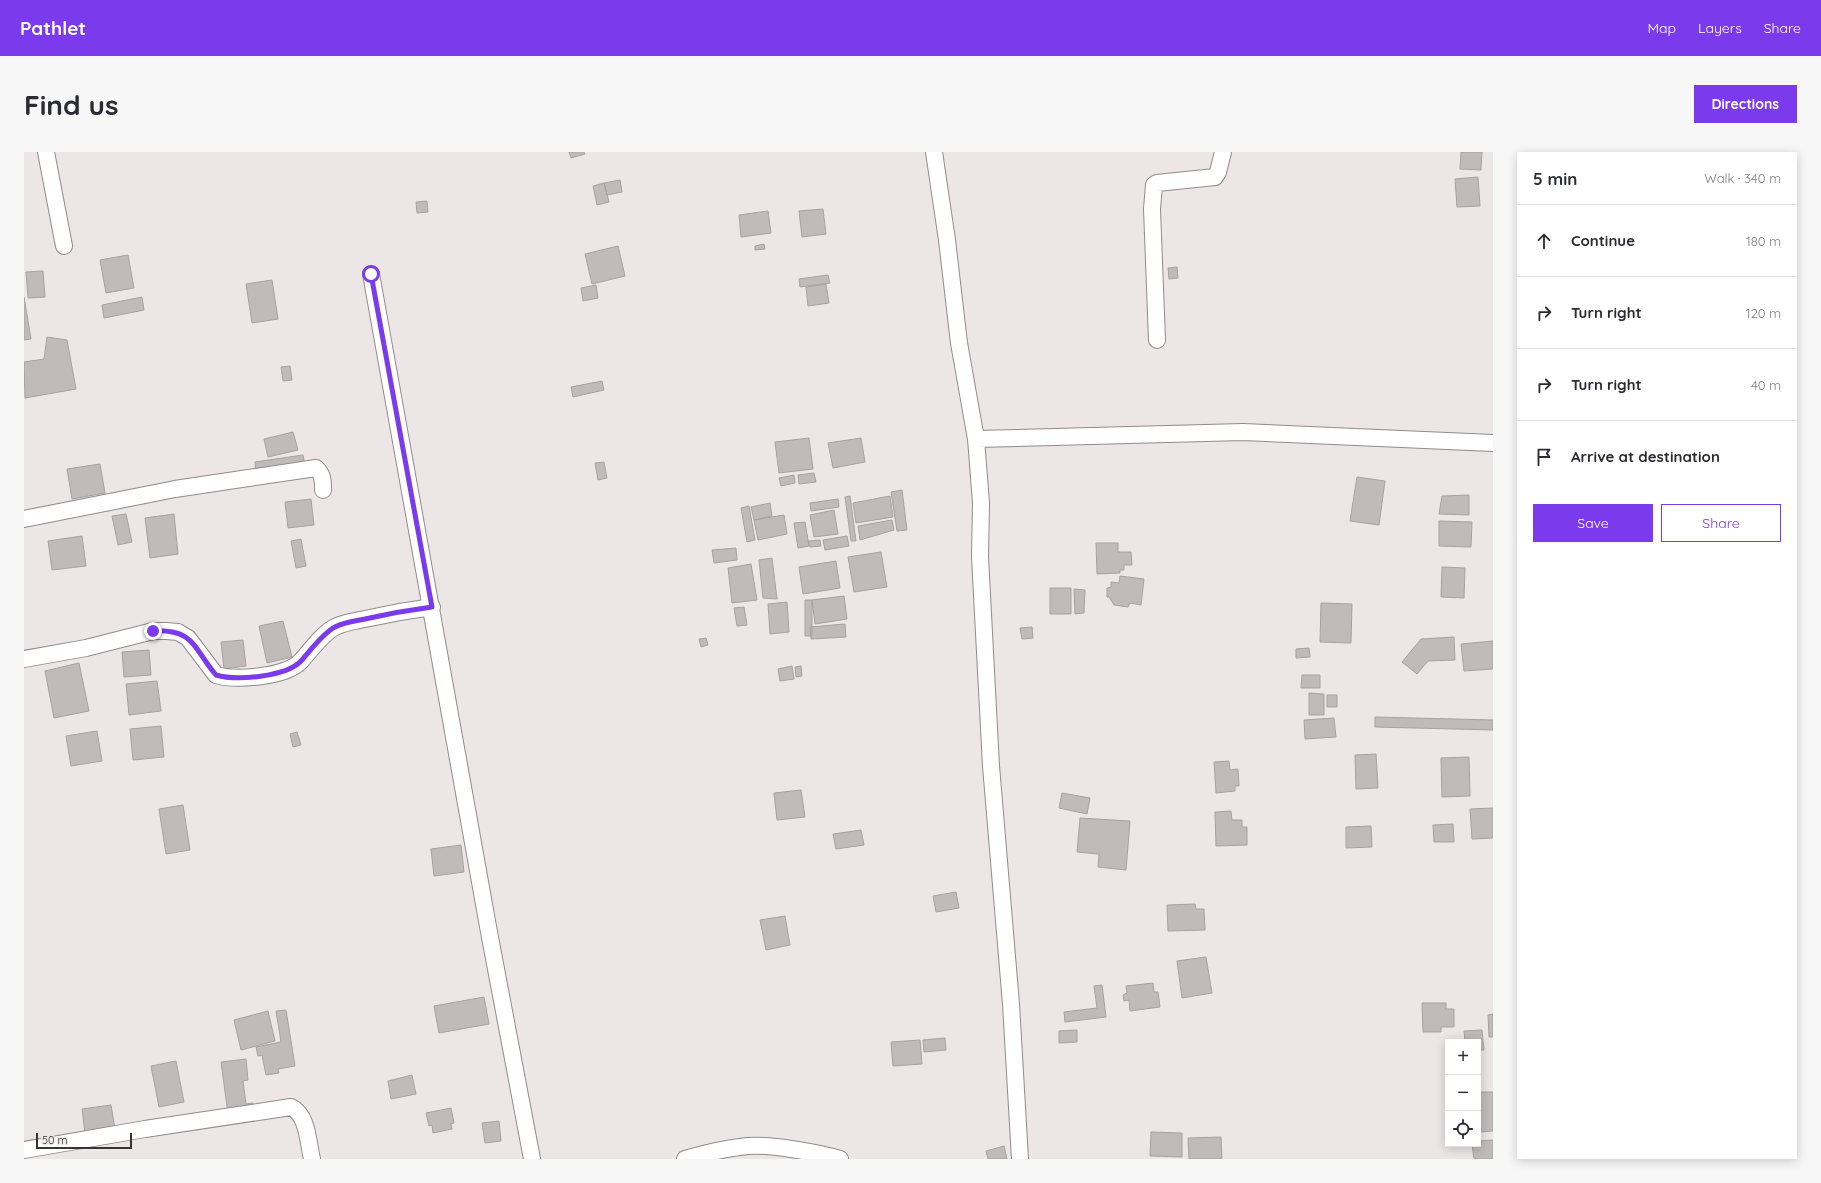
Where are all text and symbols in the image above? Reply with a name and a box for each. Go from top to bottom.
text: Pathlet [20,16,86,40]
text: Map [1647,19,1676,37]
text: Layers [1698,19,1742,37]
text: Share [1764,19,1801,37]
button: Directions [1694,85,1797,123]
text: Find us [24,87,118,122]
text: 5 min [1533,168,1577,189]
text: Walk · 340 m [1704,170,1781,186]
icon: ahead [1533,230,1555,252]
text: Continue [1571,231,1635,250]
text: 180 m [1746,233,1781,249]
route start [362,265,380,283]
icon: right [1533,302,1555,324]
text: Turn right [1571,303,1642,322]
text: 120 m [1746,305,1781,321]
icon: right [1533,374,1555,396]
text: Turn right [1571,375,1642,394]
text: 40 m [1751,377,1781,393]
icon: arrive [1533,446,1555,468]
text: Arrive at destination [1571,447,1720,466]
button: Save [1533,504,1653,542]
button: Share [1661,504,1781,542]
route end [144,622,162,640]
map controls [1445,1039,1481,1147]
button: + [1445,1039,1481,1075]
button: − [1445,1075,1481,1111]
button: locate [1445,1111,1481,1147]
scale bar [36,1131,132,1150]
text: 50 m [42,1133,68,1147]

